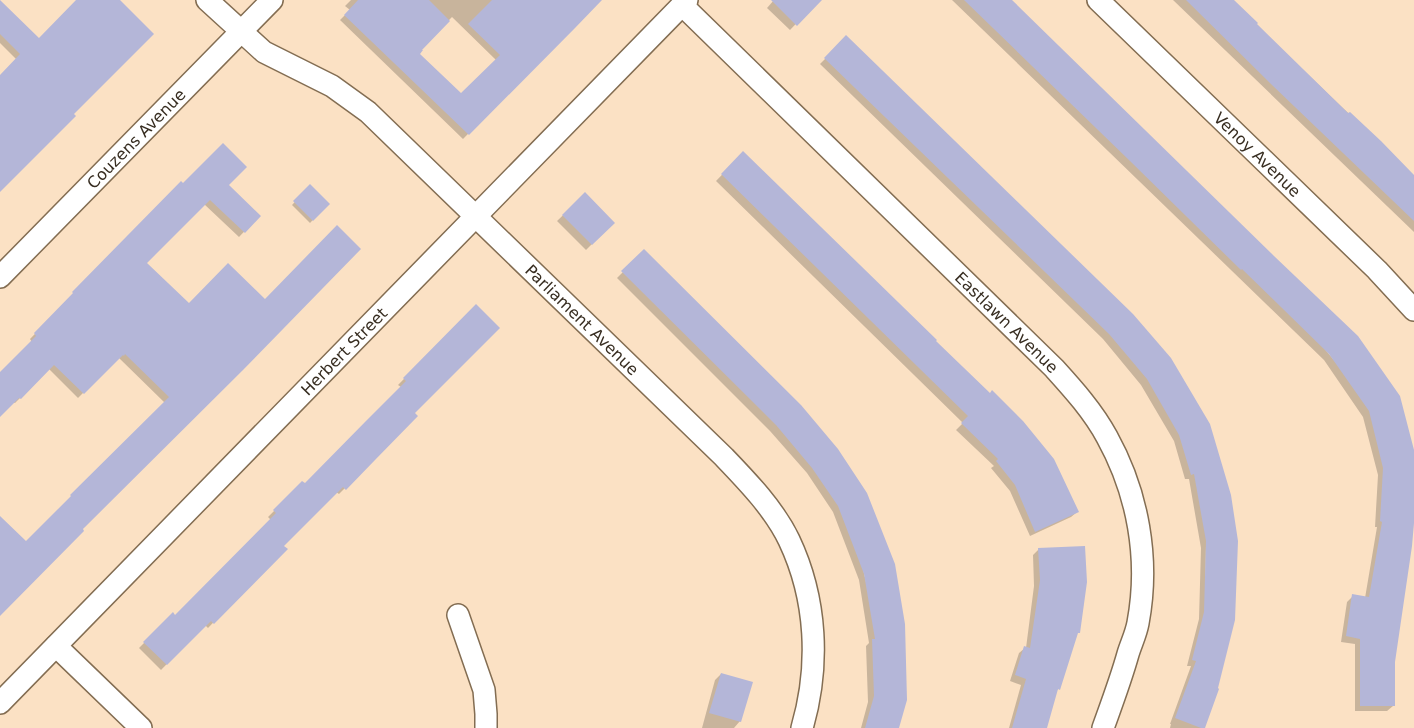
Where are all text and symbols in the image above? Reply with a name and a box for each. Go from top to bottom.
street label: Couzens Avenue [83,85,189,193]
street label: Venoy Avenue [1210,108,1305,201]
street label: Parliament Avenue [521,261,643,379]
street label: Eastlawn Avenue [951,268,1062,377]
street label: Herbert Street [297,304,391,399]

